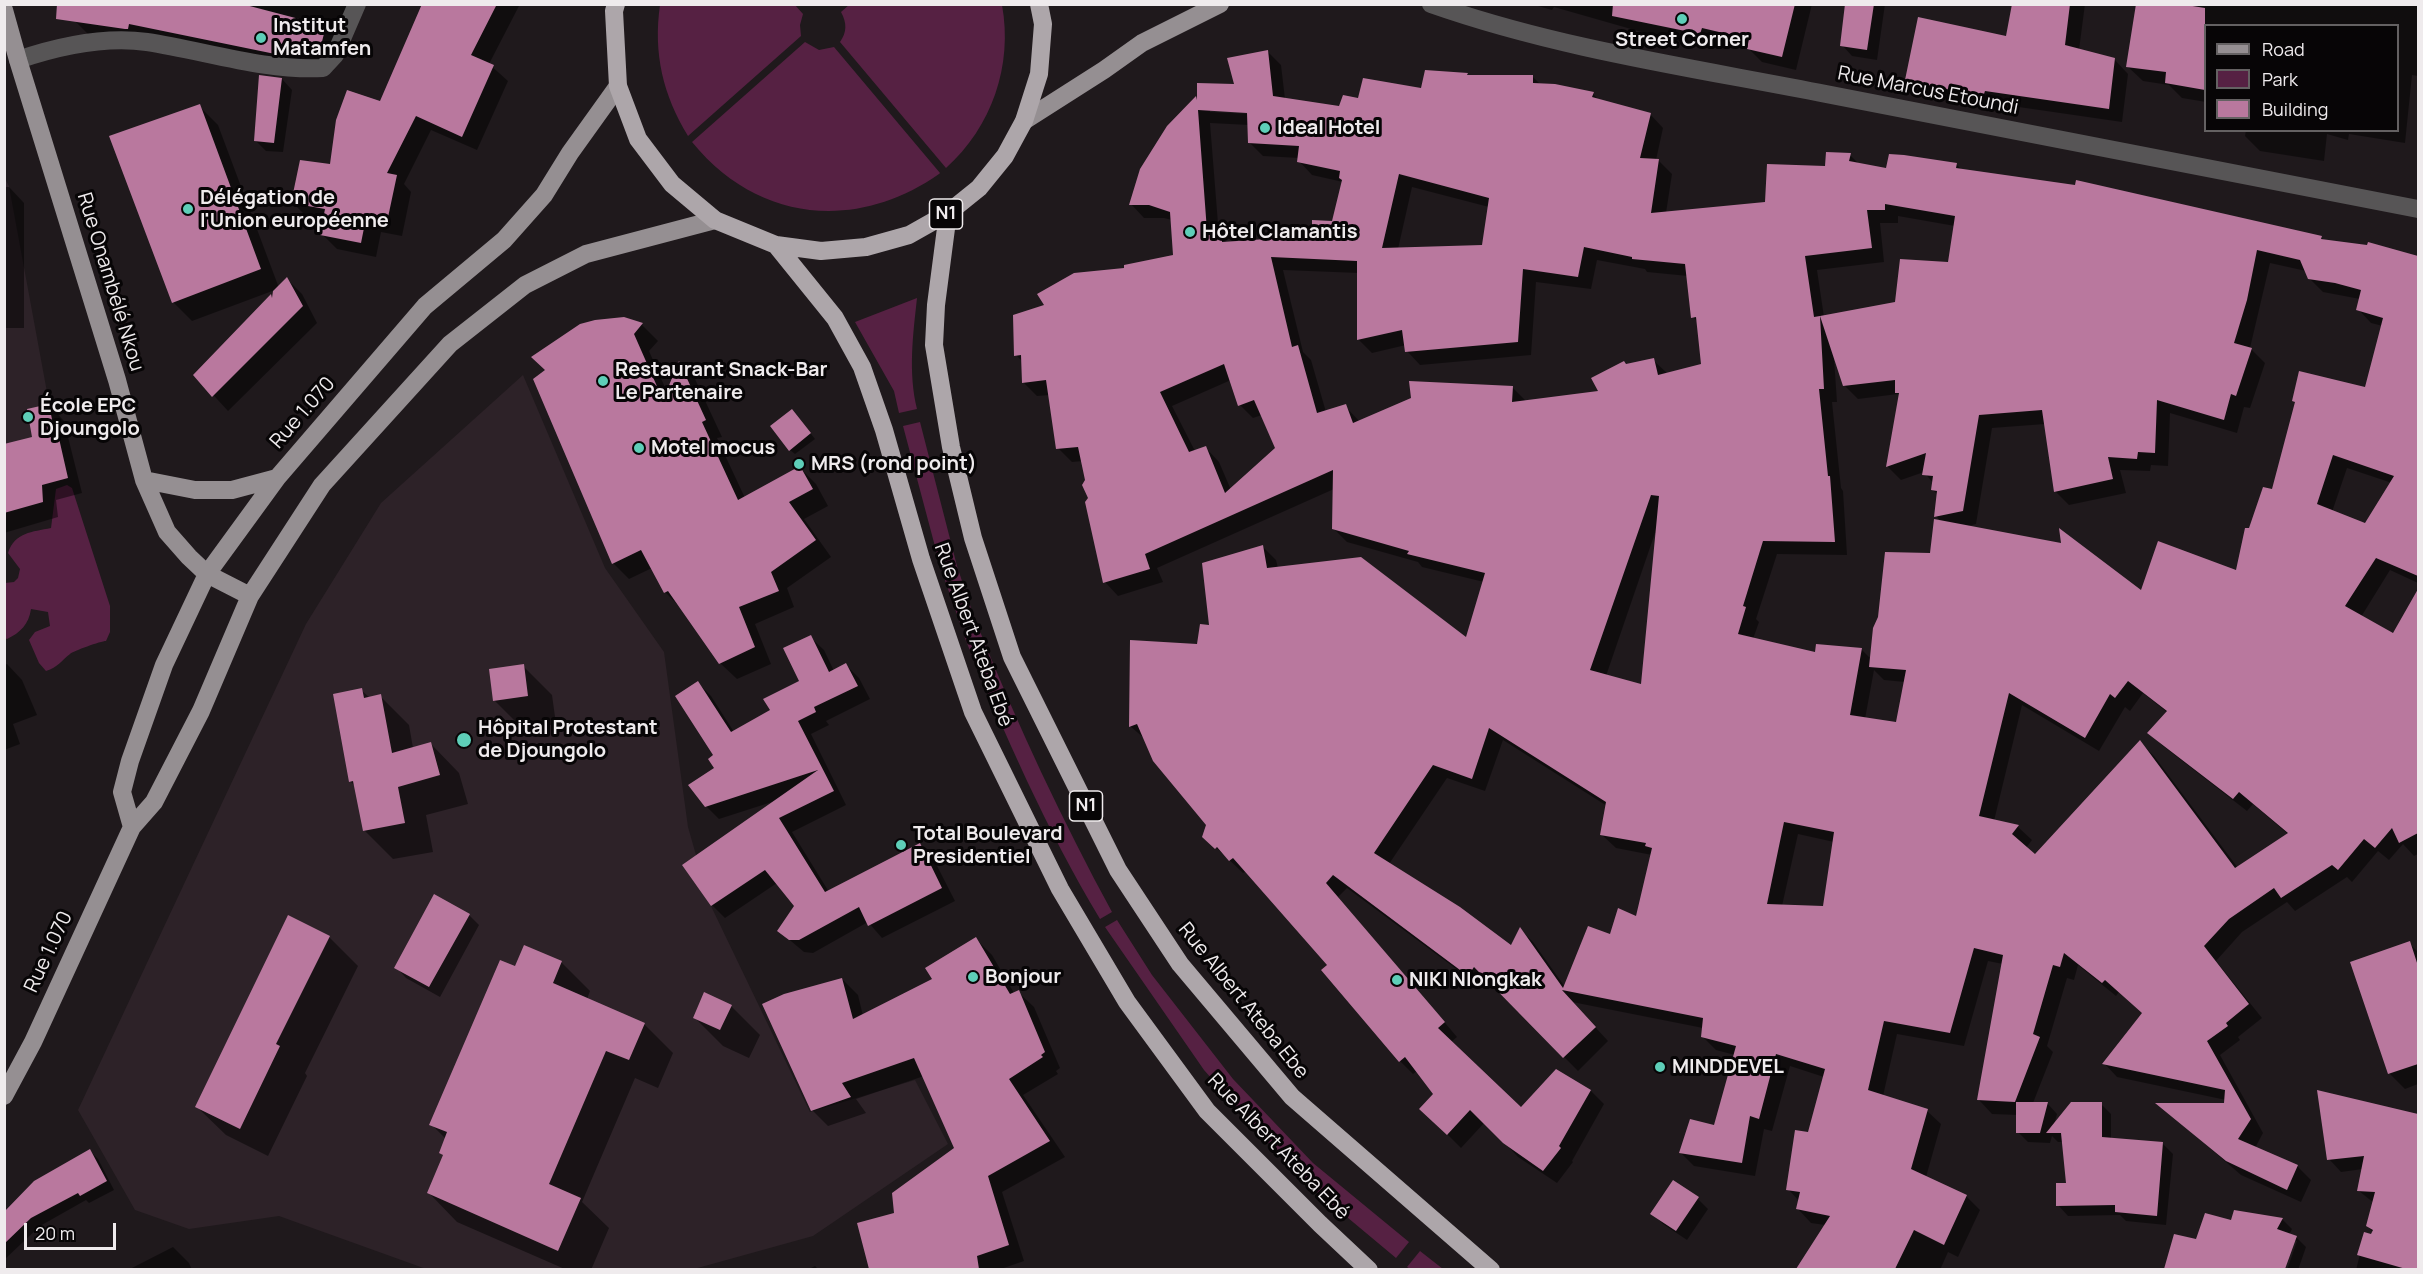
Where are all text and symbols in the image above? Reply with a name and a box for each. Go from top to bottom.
marker: Street Corner [1675,12,1689,26]
place label: Institut Matamfen [273,14,371,61]
legend [2204,24,2399,132]
place label: Street Corner [1615,28,1749,52]
marker: Institut Matamfen [254,31,268,45]
text: Road [2262,37,2305,61]
street label: Rue Marcus Etoundi [1836,62,2020,120]
text: Park [2262,67,2298,91]
text: Building [2262,97,2328,121]
place label: Ideal Hotel [1277,116,1380,140]
marker: Ideal Hotel [1258,121,1272,135]
place label: Délégation de l'Union européenne [200,186,389,233]
street label: Rue Onambélé Nkou [71,190,149,374]
road number: N1 [930,199,962,229]
marker: Délégation de l'Union européenne [181,202,195,216]
place label: Hôtel Clamantis [1202,220,1358,244]
marker: Hôtel Clamantis [1183,225,1197,239]
place label: Restaurant Snack-Bar Le Partenaire [615,358,828,405]
street label: Rue 1.070 [266,372,340,454]
marker: Restaurant Snack-Bar Le Partenaire [596,374,610,388]
place label: École EPC Djoungolo [40,394,140,441]
marker: École EPC Djoungolo [21,410,35,424]
place label: Motel mocus [651,436,775,460]
marker: Motel mocus [632,441,646,455]
place label: MRS (rond point) [811,452,977,476]
marker: MRS (rond point) [792,457,806,471]
street label: Rue Albert Ateba Ebé [929,540,1017,730]
place label: Hôpital Protestant de Djoungolo [478,716,658,763]
marker: Hôpital Protestant de Djoungolo [455,731,473,749]
road number: N1 [1070,791,1102,821]
place label: Total Boulevard Presidentiel [913,822,1063,869]
marker: Total Boulevard Presidentiel [894,838,908,852]
street label: Rue 1.070 [20,908,78,996]
street label: Rue Albert Ateba Ebe [1173,918,1313,1084]
place label: Bonjour [985,965,1061,989]
place label: NIKI Nlongkak [1409,968,1542,992]
marker: Bonjour [966,970,980,984]
marker: NIKI Nlongkak [1390,973,1404,987]
place label: MINDDEVEL [1672,1055,1784,1079]
marker: MINDDEVEL [1653,1060,1667,1074]
street label: Rue Albert Ateba Ebé [1202,1069,1354,1225]
scale bar [27,1211,118,1249]
text: 20 m [35,1221,75,1245]

